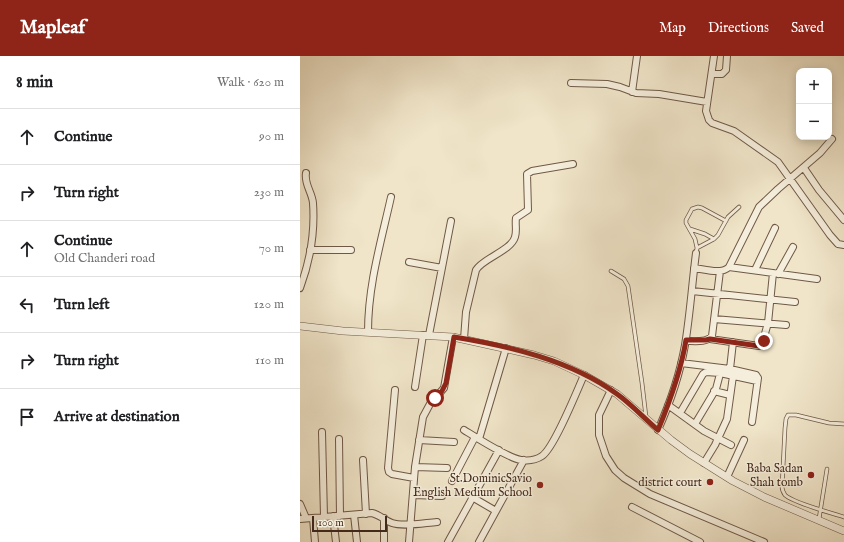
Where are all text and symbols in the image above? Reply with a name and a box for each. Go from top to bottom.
text: Mapleaf [20,16,85,40]
text: Map [659,19,686,37]
text: Directions [708,19,769,37]
text: Saved [791,19,824,37]
map controls [796,68,832,140]
button: + [796,68,832,104]
text: 8 min [16,72,53,93]
text: Walk · 620 m [217,74,284,91]
button: − [796,104,832,140]
icon: ahead [16,126,38,148]
text: Continue [54,127,112,146]
text: 90 m [259,128,284,145]
icon: right [16,182,38,204]
text: Turn right [54,183,119,202]
text: 230 m [254,184,284,201]
text: Continue [54,231,112,250]
icon: ahead [16,238,38,260]
text: 70 m [259,240,284,257]
text: Old Chanderi road [54,250,155,267]
icon: left [16,294,38,316]
text: Turn left [54,295,110,314]
text: 120 m [254,296,284,313]
route end [755,332,773,350]
icon: right [16,350,38,372]
text: Turn right [54,351,119,370]
text: 110 m [255,352,284,369]
route start [426,389,444,407]
icon: arrive [16,406,38,428]
text: Arrive at destination [54,407,180,426]
place label: Baba Sadan Shah tomb [746,461,804,490]
marker: Baba Sadan Shah tomb [806,470,816,480]
place label: St.DominicSavio English Medium School [413,471,533,500]
place label: district court [638,475,702,490]
marker: district court [705,477,715,487]
marker: St.DominicSavio English Medium School [535,480,545,490]
scale bar [312,514,387,533]
text: 100 m [318,516,344,530]

